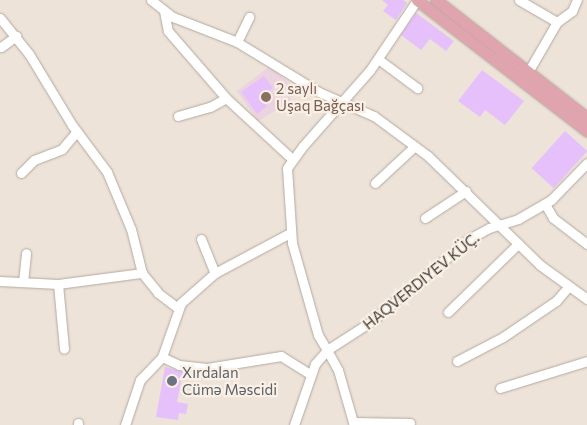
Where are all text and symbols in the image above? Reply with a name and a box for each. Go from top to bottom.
place label: 2 saylı Uşaq Bağçası [276,79,365,114]
marker: 2 saylı Uşaq Bağçası [260,91,272,103]
street label: HAQVERDIYEV KÜÇ. [359,229,483,333]
place label: Xırdalan Cümə Məscidi [182,363,277,398]
marker: Xırdalan Cümə Məscidi [166,375,178,387]

